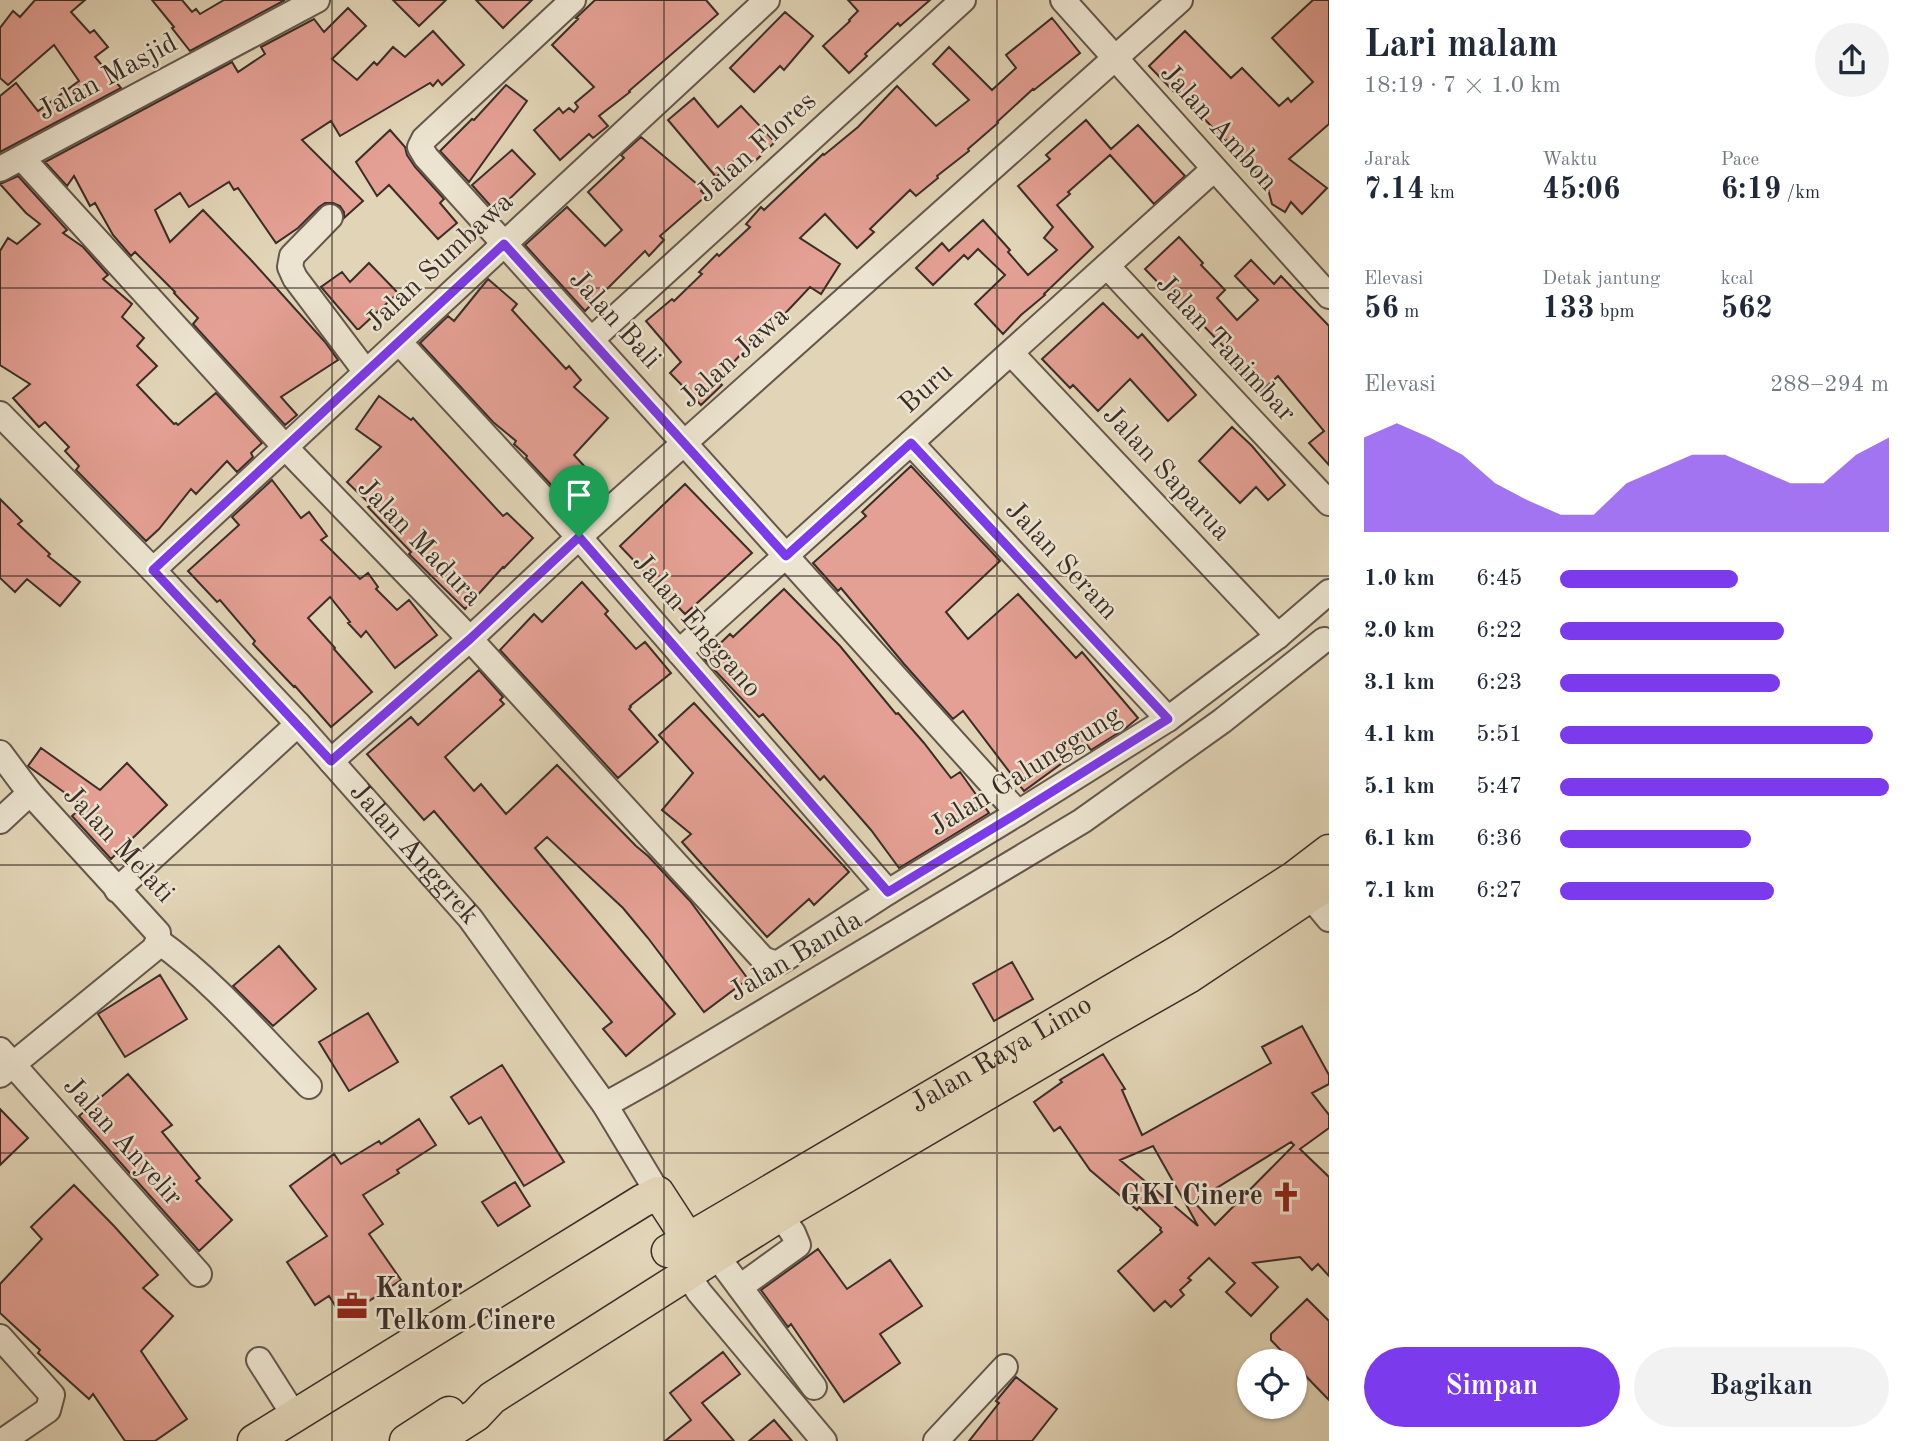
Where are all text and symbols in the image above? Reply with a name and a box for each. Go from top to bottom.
button: share [1815,23,1889,97]
text: Lari malam [1364,27,1558,65]
street label: Jalan Masjid [33,30,183,126]
street label: Jalan Ambon [1154,59,1282,197]
text: 18:19 · 7 × 1.0 km [1364,74,1561,97]
street label: Jalan Flores [692,87,822,209]
text: Jarak [1364,151,1411,170]
text: Waktu [1542,151,1597,170]
text: Pace [1721,151,1759,170]
text: 7.14 [1364,175,1425,205]
text: 45:06 [1542,175,1620,205]
text: 6:19 [1721,175,1781,205]
text: km [1425,184,1455,203]
text: /km [1781,184,1820,203]
street label: Jalan Sumbawa [361,188,519,338]
street label: Jalan Bali [563,265,665,375]
street label: Jalan Tanimbar [1150,270,1300,428]
text: Elevasi [1364,270,1423,289]
text: Detak jantung [1542,270,1660,289]
text: kcal [1721,270,1753,289]
text: 56 [1364,294,1399,324]
text: 133 [1542,294,1595,324]
text: 562 [1721,294,1773,324]
street label: Jalan Jawa [675,302,795,414]
text: m [1399,303,1419,322]
text: bpm [1595,303,1635,322]
street label: Buru [895,358,959,420]
text: Elevasi [1364,373,1436,396]
text: 288–294 m [1770,373,1889,396]
street label: Jalan Saparua [1097,401,1235,547]
pin [549,465,609,537]
street label: Jalan Madura [351,474,487,612]
icon: arrive [560,476,598,514]
street label: Jalan Seram [999,496,1123,626]
street label: Jalan Enggano [626,549,766,703]
text: 1.0 km [1364,567,1435,590]
text: 6:45 [1476,567,1522,590]
text: 2.0 km [1364,619,1435,642]
text: 6:22 [1476,619,1522,642]
text: 3.1 km [1364,671,1435,694]
text: 6:23 [1476,671,1522,694]
street label: Jalan Galunggung [925,702,1127,842]
text: 4.1 km [1364,723,1435,746]
text: 5:51 [1476,723,1522,746]
text: 5.1 km [1364,775,1435,798]
text: 5:47 [1476,775,1522,798]
street label: Jalan Anggrek [344,778,483,930]
street label: Jalan Melati [57,781,179,909]
text: 6.1 km [1364,827,1435,850]
text: 6:36 [1476,827,1522,850]
text: 7.1 km [1364,879,1435,902]
text: 6:27 [1476,879,1522,902]
street label: Jalan Banda [724,906,868,1008]
street label: Jalan Raya Limo [906,991,1097,1119]
street label: Jalan Anyelir [57,1072,187,1212]
church icon: GKI Cinere [1269,1180,1303,1214]
place label: GKI Cinere [1120,1183,1263,1211]
place label: Kantor Telkom Cinere [375,1276,556,1336]
office icon: Kantor Telkom Cinere [335,1289,369,1323]
button: Simpan [1364,1347,1620,1427]
button: Bagikan [1634,1347,1889,1427]
map controls [1237,1349,1307,1419]
button: locate [1237,1349,1307,1419]

